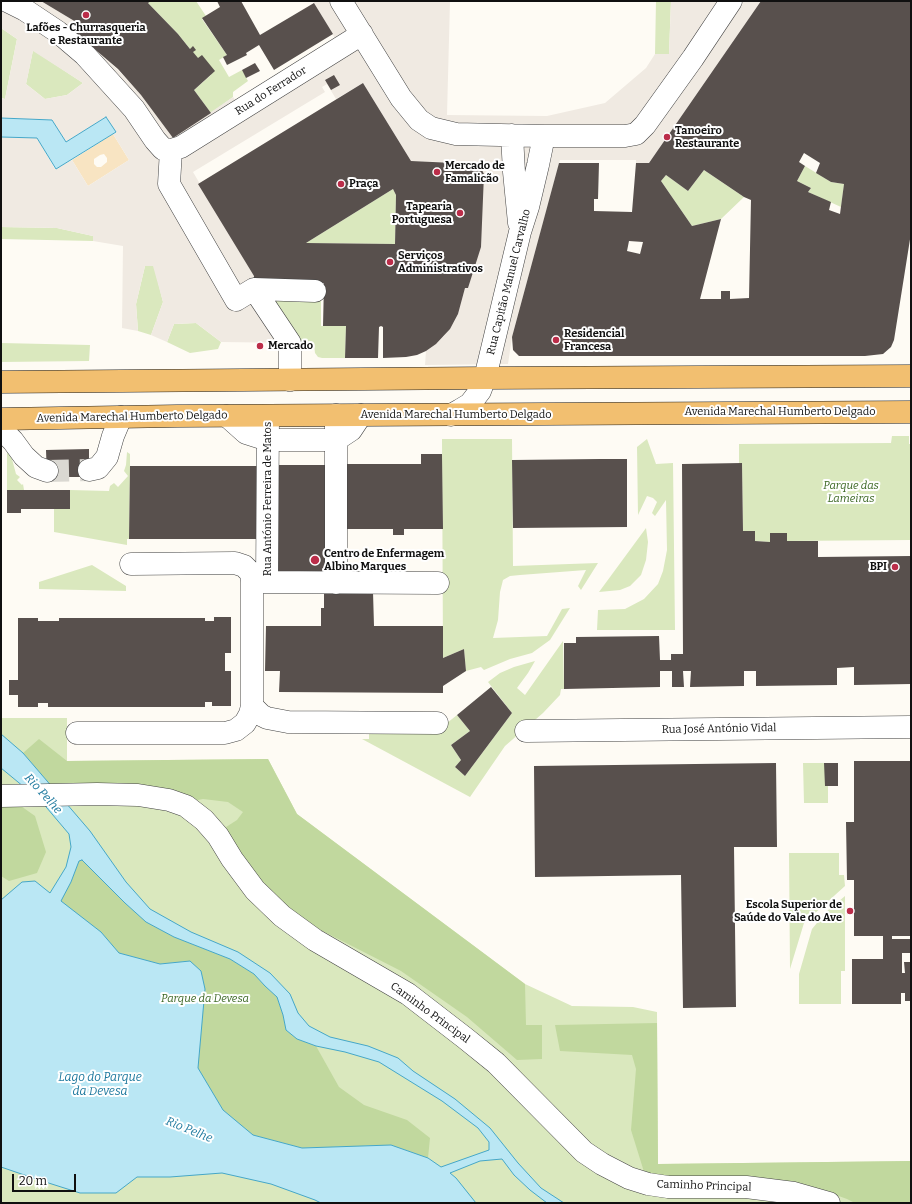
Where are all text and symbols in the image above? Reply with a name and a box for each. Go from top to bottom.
marker: Lafões - Churrasqueria e Restaurante [81,10,91,20]
place label: Lafões - Churrasqueria e Restaurante [26,21,146,47]
street label: Rua do Ferrador [233,64,309,118]
place label: Tanoeiro Restaurante [675,124,739,150]
marker: Tanoeiro Restaurante [662,132,672,142]
place label: Mercado de Famalicão [445,159,505,185]
marker: Mercado de Famalicão [432,167,442,177]
place label: Praça [349,177,378,191]
marker: Praça [336,179,346,189]
place label: Tapearia Portuguesa [392,200,452,226]
marker: Tapearia Portuguesa [455,208,465,218]
street label: Rua Capitão Manuel Carvalho [484,208,534,356]
place label: Serviços Administrativos [398,249,483,275]
marker: Serviços Administrativos [385,257,395,267]
place label: Residencial Francesa [564,327,624,353]
marker: Residencial Francesa [551,335,561,345]
place label: Mercado [268,339,313,353]
marker: Mercado [255,341,265,351]
street label: Avenida Marechal Humberto Delgado [684,405,876,419]
street label: Avenida Marechal Humberto Delgado [360,408,552,422]
street label: Avenida Marechal Humberto Delgado [36,409,228,425]
street label: Rua António Ferreira de Matos [261,422,275,576]
park label: Parque das Lameiras [823,479,879,505]
place label: Centro de Enfermagem Albino Marques [324,547,444,573]
marker: Centro de Enfermagem Albino Marques [309,554,321,566]
place label: BPI [870,560,887,574]
marker: BPI [890,562,900,572]
street label: Rua José António Vidal [661,721,777,737]
water label: Rio Pelhe [21,771,65,817]
place label: Escola Superior de Saúde do Vale do Ave [734,898,842,924]
marker: Escola Superior de Saúde do Vale do Ave [845,906,855,916]
street label: Caminho Principal [388,980,472,1046]
park label: Parque da Devesa [161,992,249,1006]
water label: Lago do Parque da Devesa [58,1071,142,1099]
water label: Rio Pelhe [164,1114,214,1146]
scale bar [14,1166,78,1192]
text: 20 m [19,1174,47,1188]
street label: Caminho Principal [656,1178,752,1194]

